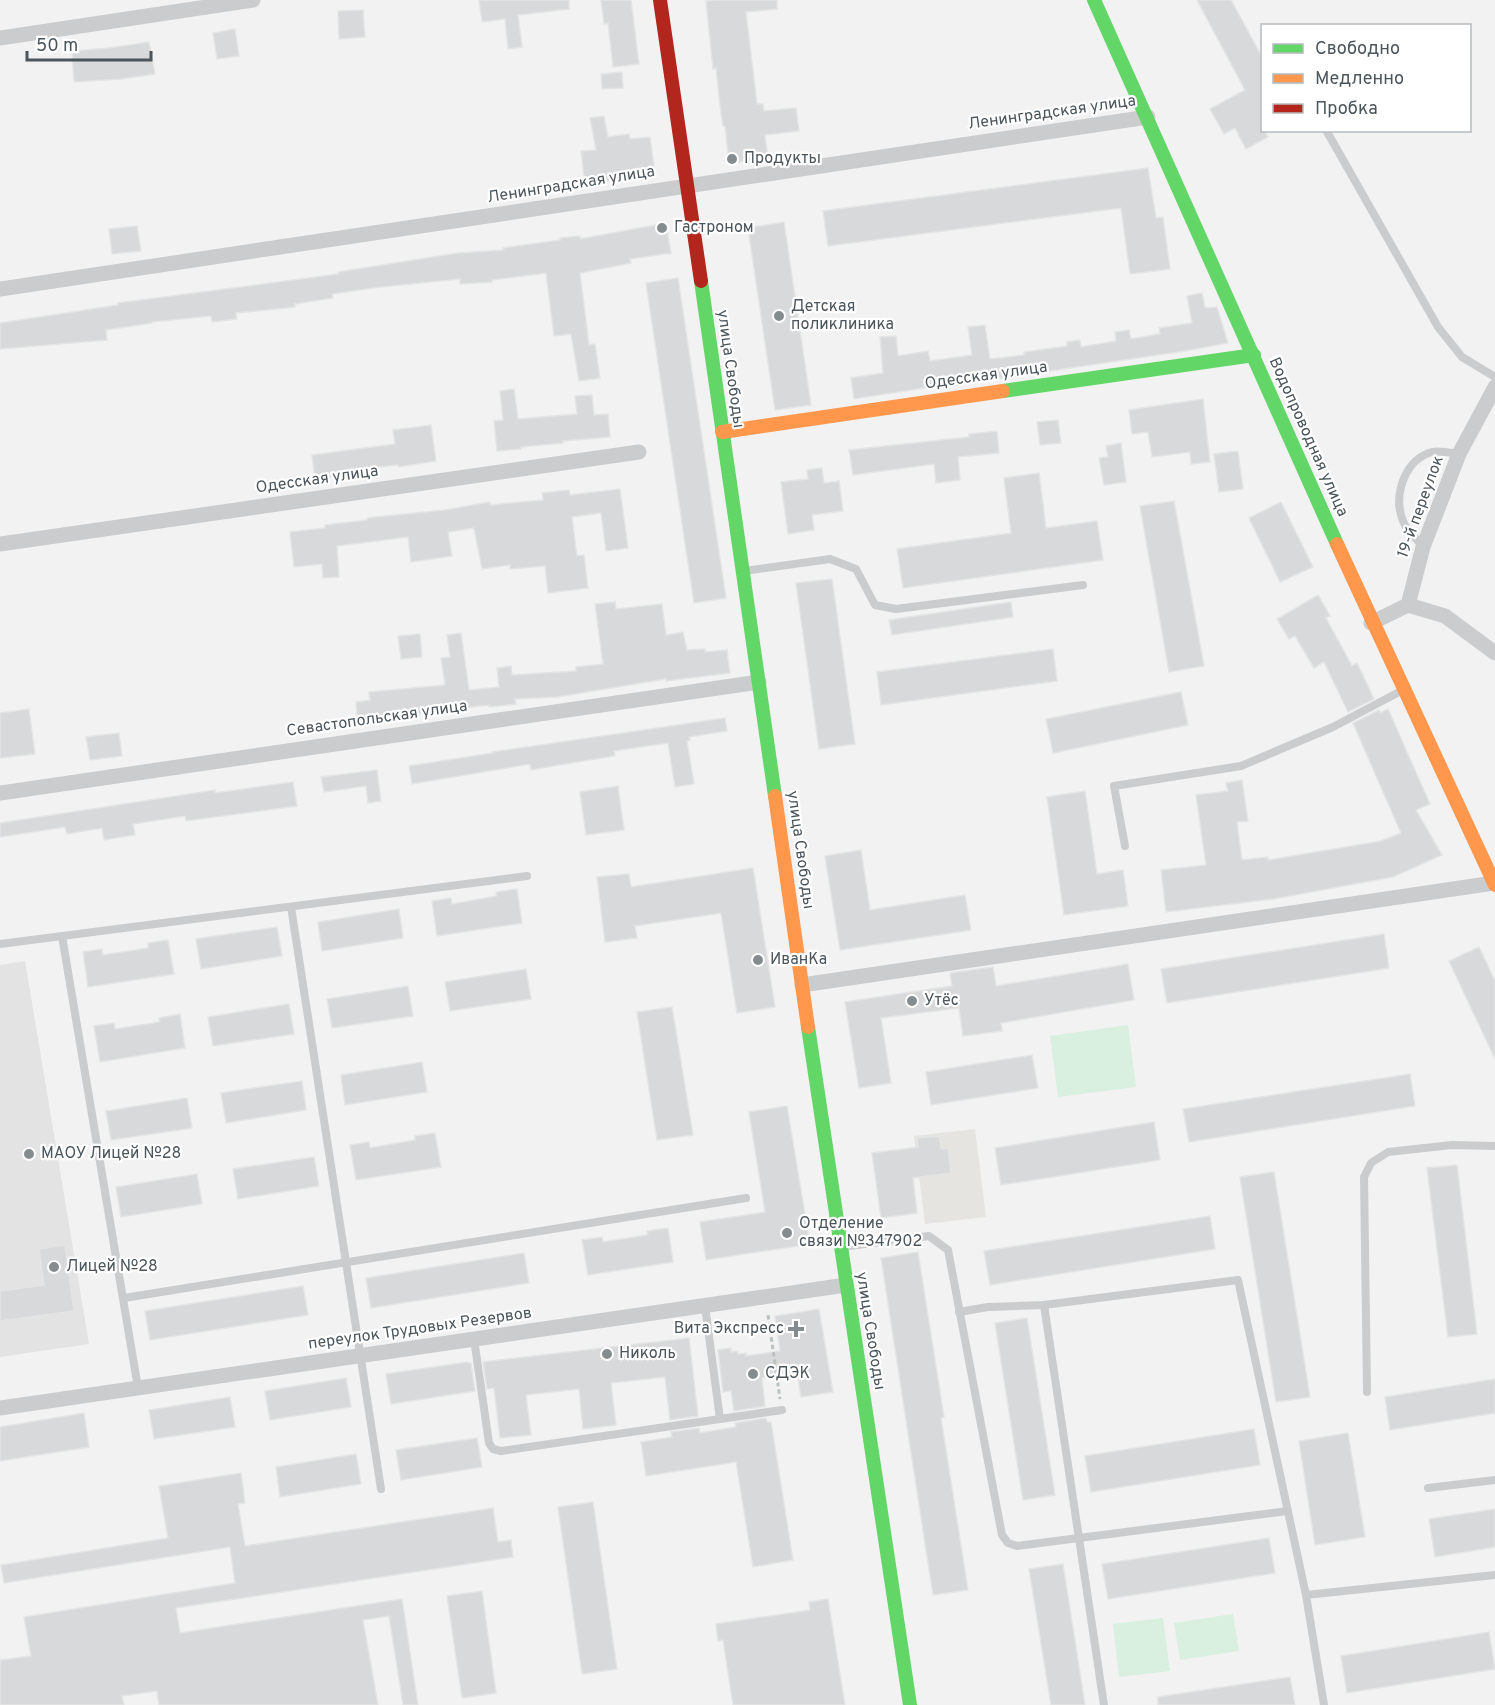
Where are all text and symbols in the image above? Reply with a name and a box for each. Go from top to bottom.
scale bar [27,24,152,62]
legend [1261,24,1471,132]
text: 50 m [36,35,78,58]
text: Свободно [1315,38,1400,61]
text: Медленно [1315,68,1404,91]
street label: Ленинградская улица [967,91,1137,135]
text: Пробка [1315,98,1378,121]
place label: Продукты [744,149,821,169]
marker: Продукты [725,152,739,166]
street label: Ленинградская улица [486,162,656,208]
place label: Гастроном [674,218,754,238]
marker: Гастроном [655,221,669,235]
place label: Детская поликлиника [791,297,894,335]
street label: улица Свободы [712,309,748,429]
marker: Детская поликлиника [772,309,786,323]
street label: Водопроводная улица [1264,354,1352,520]
street label: Одесская улица [923,357,1049,395]
street label: 19-й переулок [1393,453,1449,561]
street label: Одесская улица [254,461,380,499]
street label: Севастопольская улица [285,696,469,742]
street label: улица Свободы [782,790,818,910]
place label: ИванКа [770,950,827,970]
marker: ИванКа [751,953,765,967]
place label: Утёс [924,991,959,1011]
marker: Утёс [905,994,919,1008]
place label: МАОУ Лицей №28 [41,1144,181,1164]
marker: МАОУ Лицей №28 [22,1147,36,1161]
place label: Отделение связи №347902 [799,1214,922,1252]
marker: Отделение связи №347902 [780,1226,794,1240]
place label: Лицей №28 [66,1257,158,1277]
marker: Лицей №28 [47,1260,61,1274]
street label: улица Свободы [851,1270,889,1392]
street label: переулок Трудовых Резервов [307,1303,533,1355]
place label: Вита Экспресс [674,1319,784,1339]
marker: Вита Экспресс [789,1322,803,1336]
place label: Николь [619,1344,676,1364]
marker: Николь [600,1347,614,1361]
place label: СДЭК [765,1364,810,1384]
marker: СДЭК [746,1367,760,1381]

